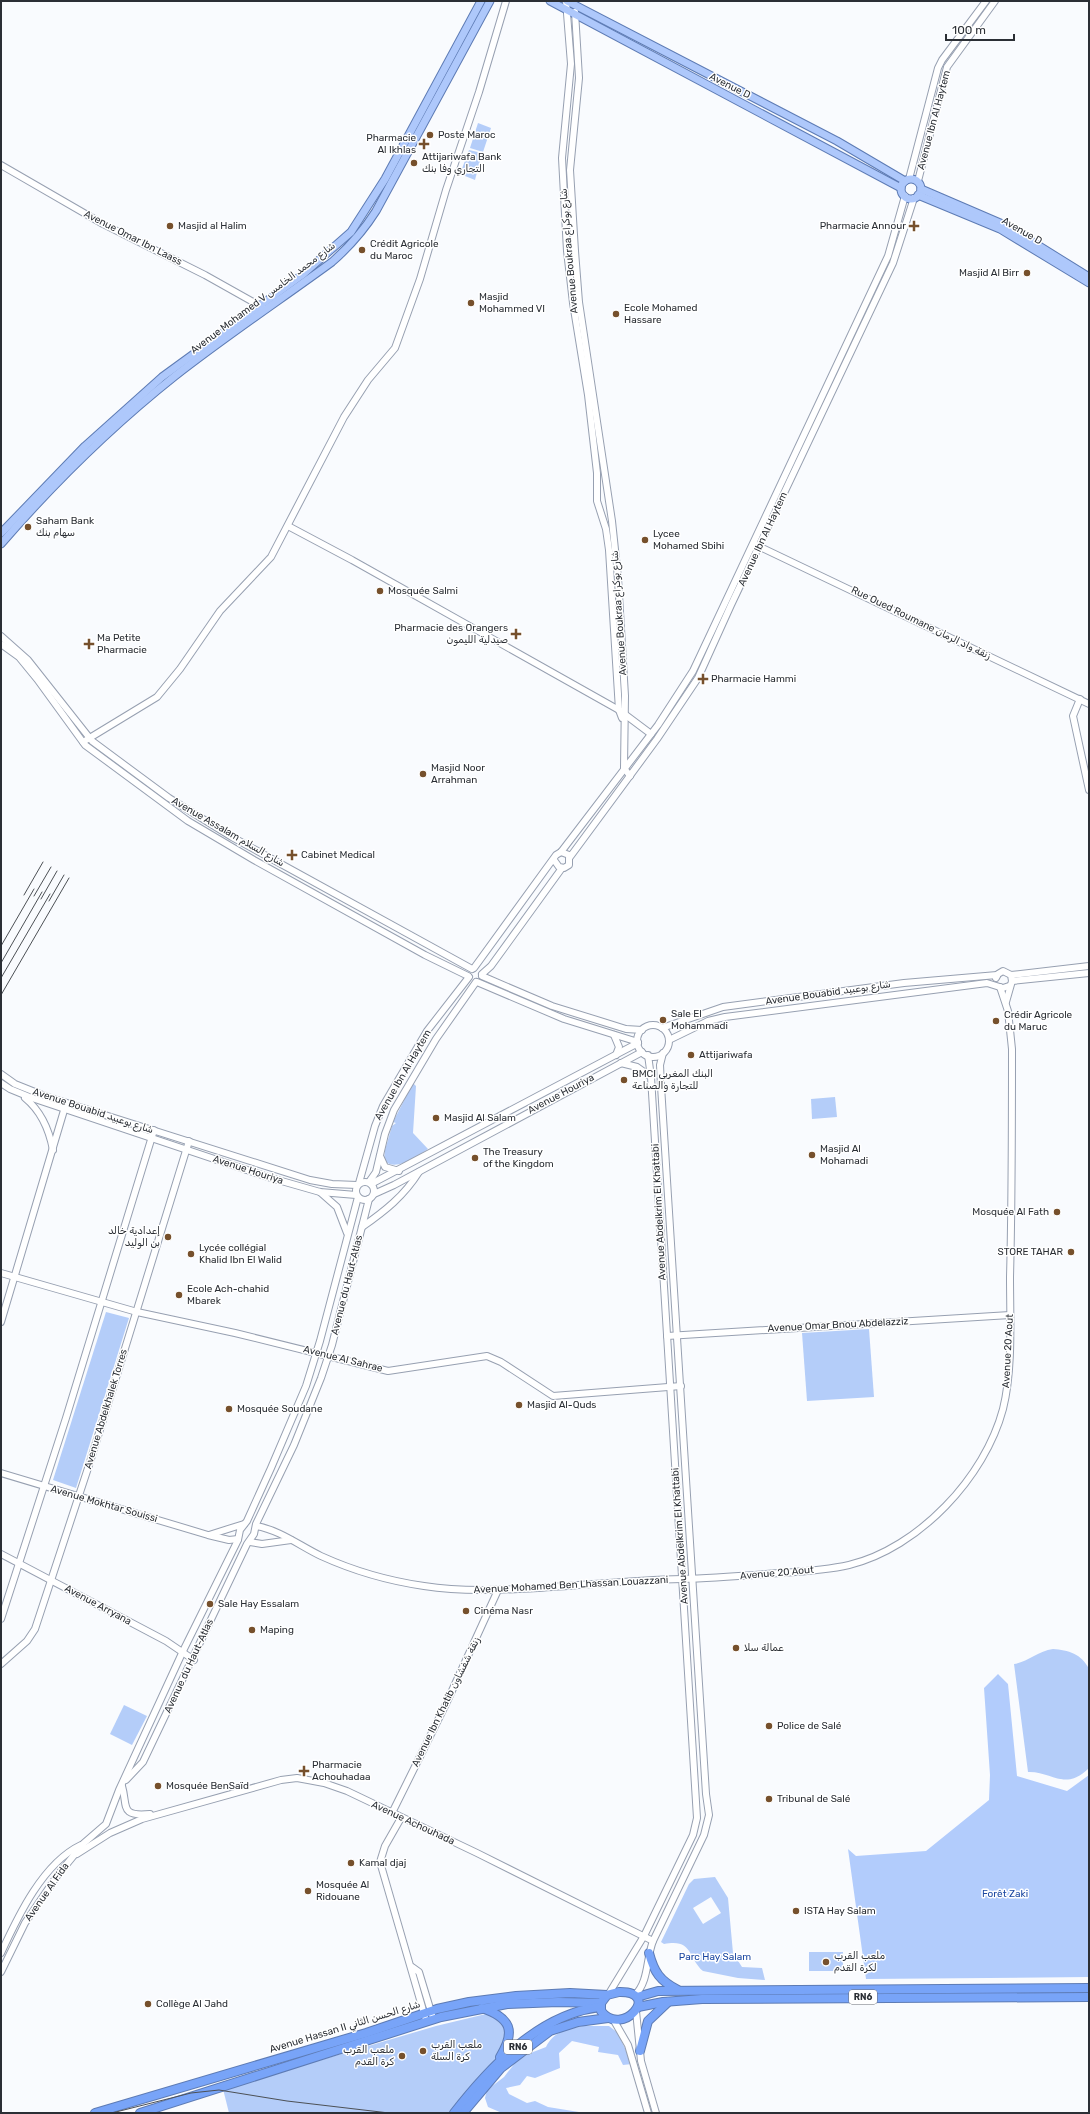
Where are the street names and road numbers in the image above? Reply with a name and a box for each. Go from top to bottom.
street label: Avenue Ibn Al Haytem [915,69,953,171]
street label: Avenue D [708,71,753,101]
street label: Avenue Boukraa شارع بوكراع [558,188,581,314]
street label: Avenue Omar Ibn Laass [82,208,184,268]
street label: Avenue D [1000,215,1044,247]
street label: Avenue Mohamed V شارع محمد الخامس [188,240,338,357]
street label: Avenue Ibn Al Haytem [736,490,790,588]
street label: Avenue Boukraa شارع بوكراع [609,550,630,676]
street label: Rue Oued Roumane زنقة واد الرمان [849,584,993,662]
street label: Avenue Assalam شارع السلام [169,795,286,870]
street label: Avenue Bouabid شارع بوعبيد [765,978,891,1009]
street label: Avenue Ibn Al Haytem [372,1028,434,1122]
street label: Avenue Houriya [526,1071,596,1117]
street label: Avenue Bouabid شارع بوعبيد [31,1086,155,1137]
street label: Avenue Abdelkrim El Khattabi [649,1143,669,1281]
street label: Avenue Houriya [211,1153,285,1187]
street label: Avenue du Haut-Atlas [329,1234,365,1336]
street label: Avenue 20 Aout [1000,1314,1016,1388]
street label: Avenue Omar Bnou Abdelazziz [767,1315,909,1335]
street label: Avenue Al Sahrae [302,1343,384,1375]
street label: Avenue Abdelkhalek Torres [82,1348,130,1470]
street label: Avenue Abdelkrim El Khattabi [669,1467,691,1605]
street label: Avenue Mokhtar Souissi [49,1483,159,1525]
street label: Avenue 20 Aout [740,1564,815,1582]
street label: Avenue Mohamed Ben Lhassan Louazzani [473,1574,669,1596]
street label: Avenue Arryana [63,1582,133,1628]
street label: Avenue du Haut-Atlas [162,1617,216,1715]
street label: Avenue Ibn Khatib زنقة شفشاون [409,1635,483,1769]
street label: Avenue Achouhada [370,1798,456,1848]
street label: Avenue Al Fida [22,1860,72,1924]
road number: RN6 [849,1990,877,2004]
street label: Avenue Hassan II شارع الحسن الثاني [268,1998,423,2058]
road number: RN6 [504,2040,532,2054]

